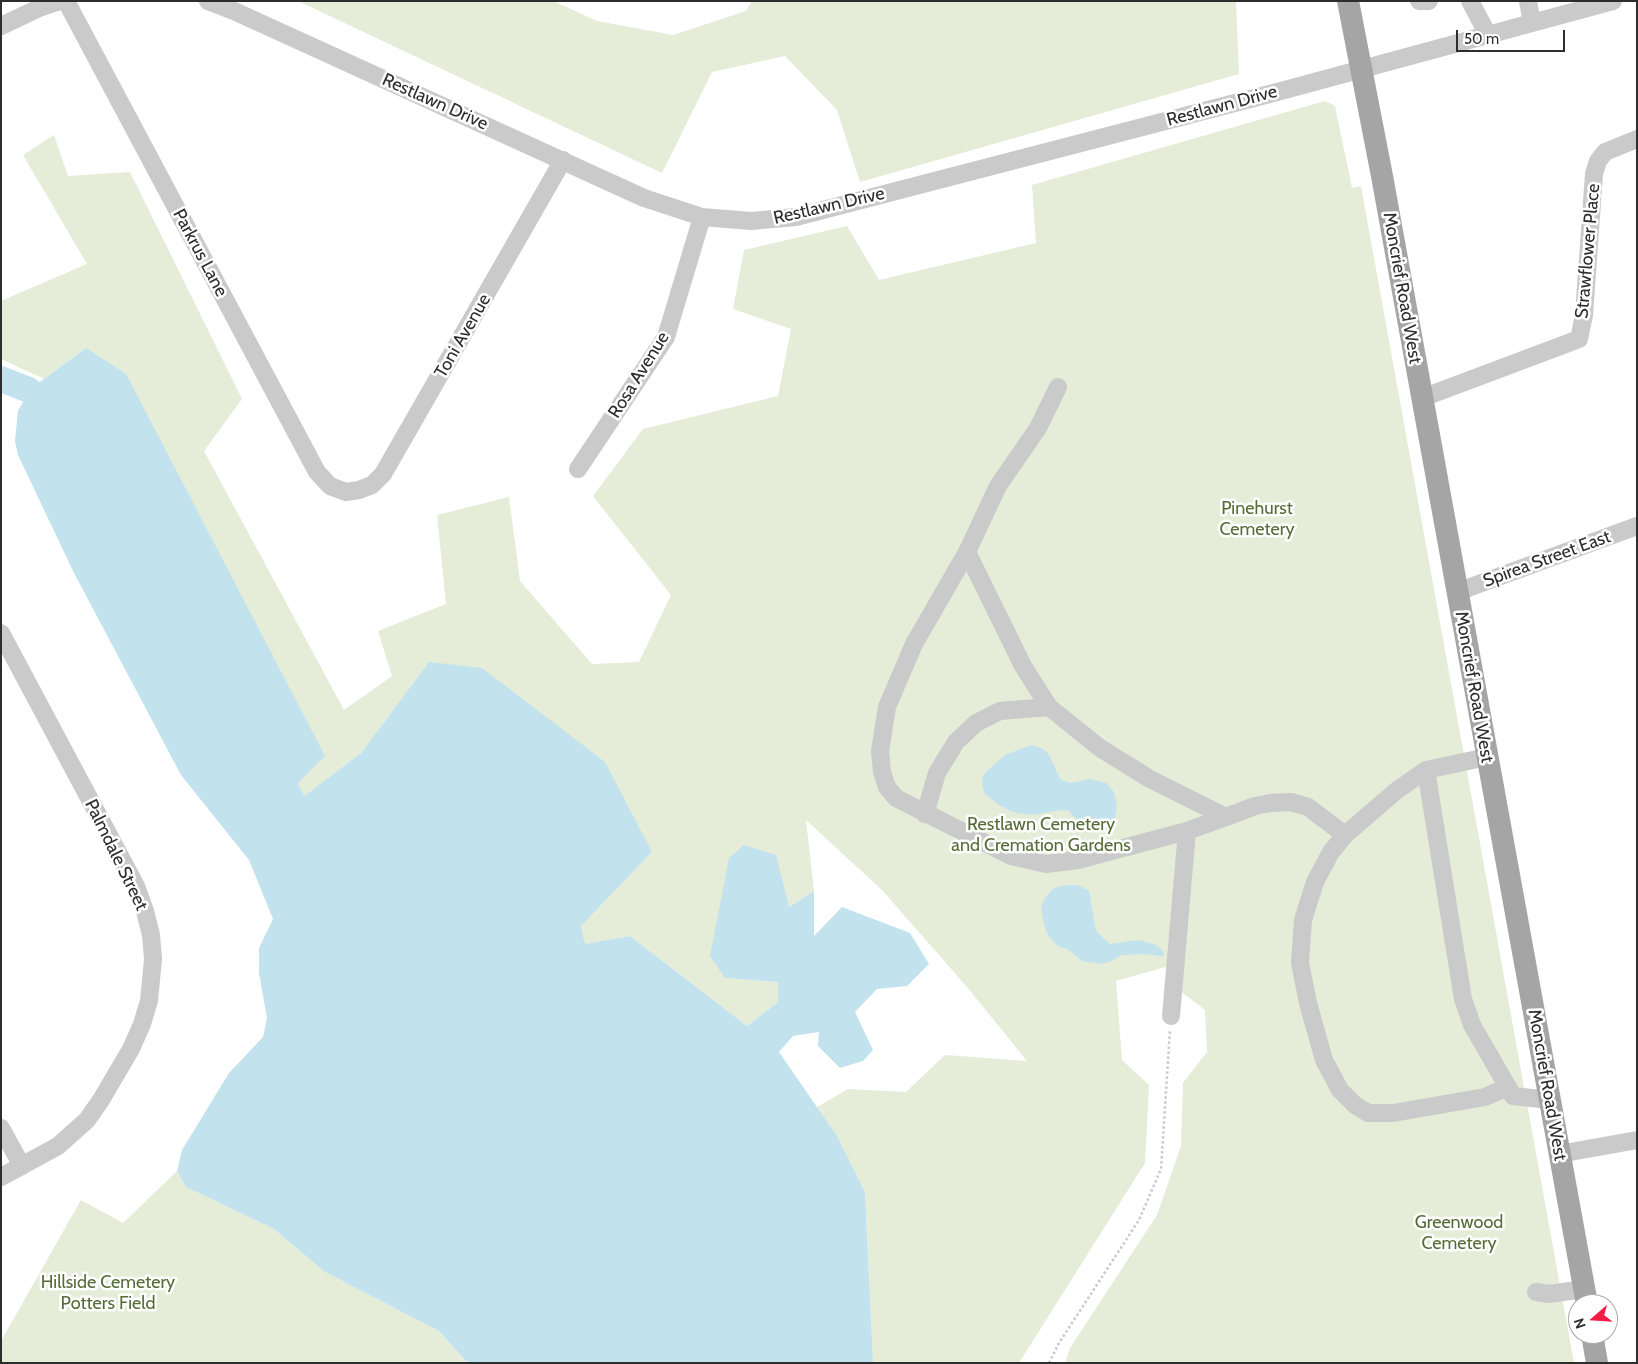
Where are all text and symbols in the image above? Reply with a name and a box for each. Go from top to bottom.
scale bar [1458,20,1567,52]
text: 50 m [1464,30,1499,48]
street label: Restlawn Drive [379,69,491,135]
street label: Restlawn Drive [1164,81,1280,131]
street label: Restlawn Drive [771,183,887,229]
street label: Strawflower Place [1571,183,1605,319]
street label: Parkrus Lane [168,206,232,300]
street label: Moncrief Road West [1378,211,1426,365]
street label: Toni Avenue [430,290,496,382]
street label: Rosa Avenue [604,328,674,422]
park label: Pinehurst Cemetery [1219,498,1295,540]
street label: Spirea Street East [1480,526,1614,592]
street label: Moncrief Road West [1450,610,1498,764]
street label: Palmdale Street [80,796,152,914]
park label: Restlawn Cemetery and Cremation Gardens [951,814,1131,856]
street label: Moncrief Road West [1523,1008,1571,1162]
park label: Greenwood Cemetery [1415,1212,1503,1254]
park label: Hillside Cemetery Potters Field [41,1272,175,1315]
north arrow [1568,1294,1618,1344]
text: N [1570,1316,1590,1331]

